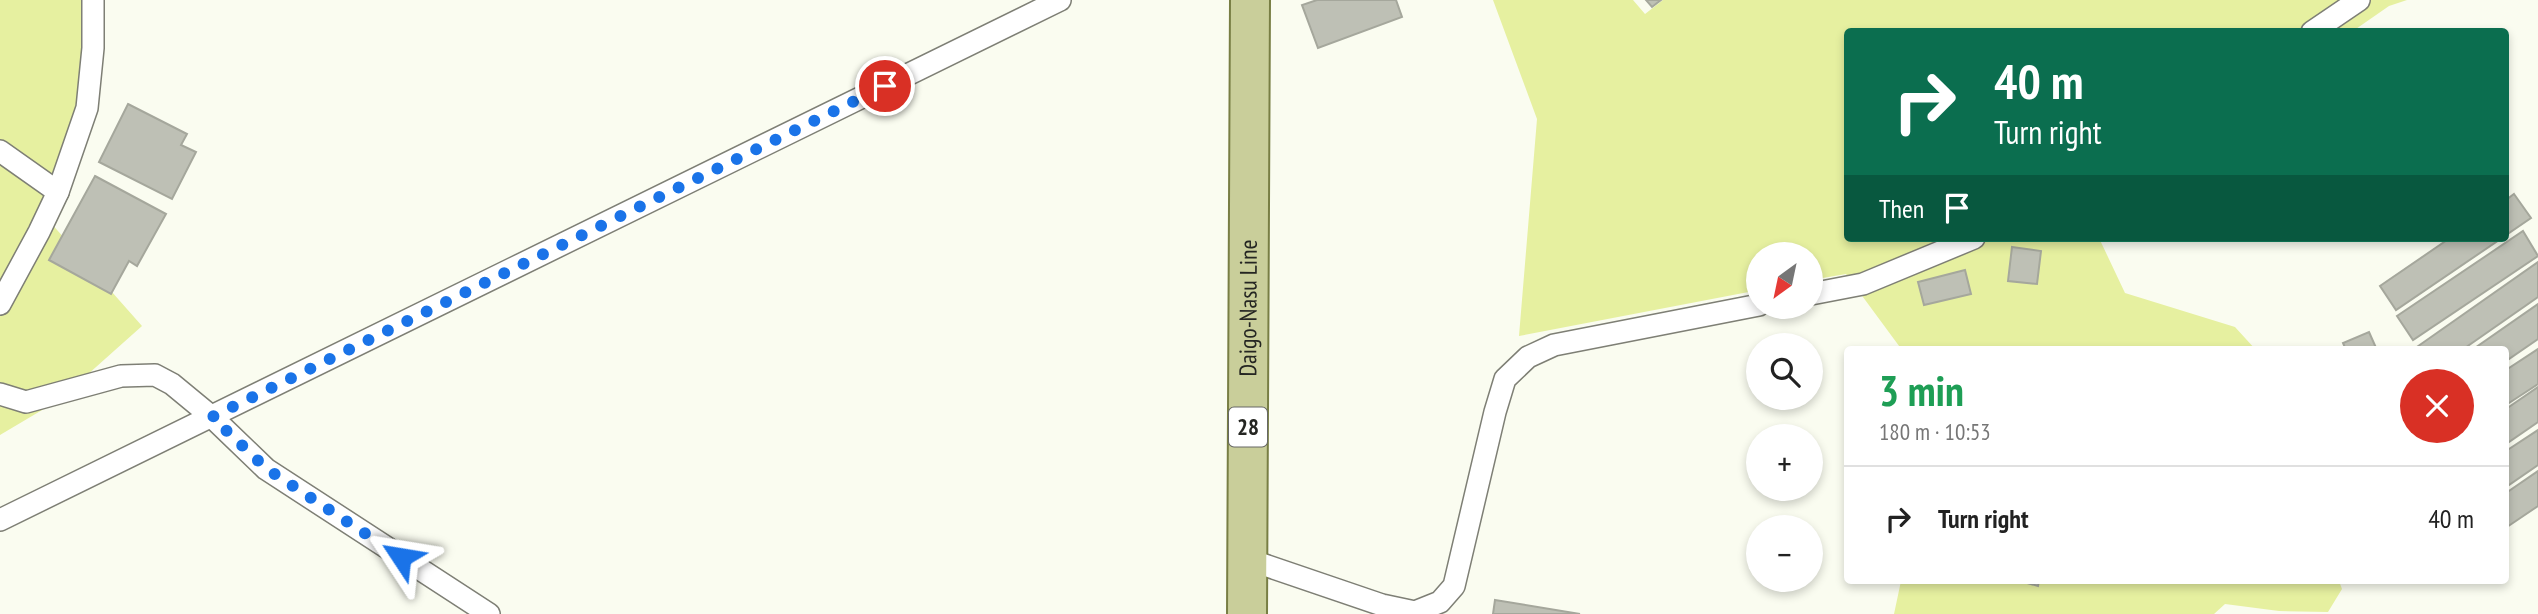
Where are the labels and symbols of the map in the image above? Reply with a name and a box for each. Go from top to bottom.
pin [855,56,915,116]
street label: Daigo-Nasu Line [1232,239,1264,377]
north arrow [1746,242,1824,318]
road number: 28 [1229,408,1267,446]
position arrow [364,520,438,594]

